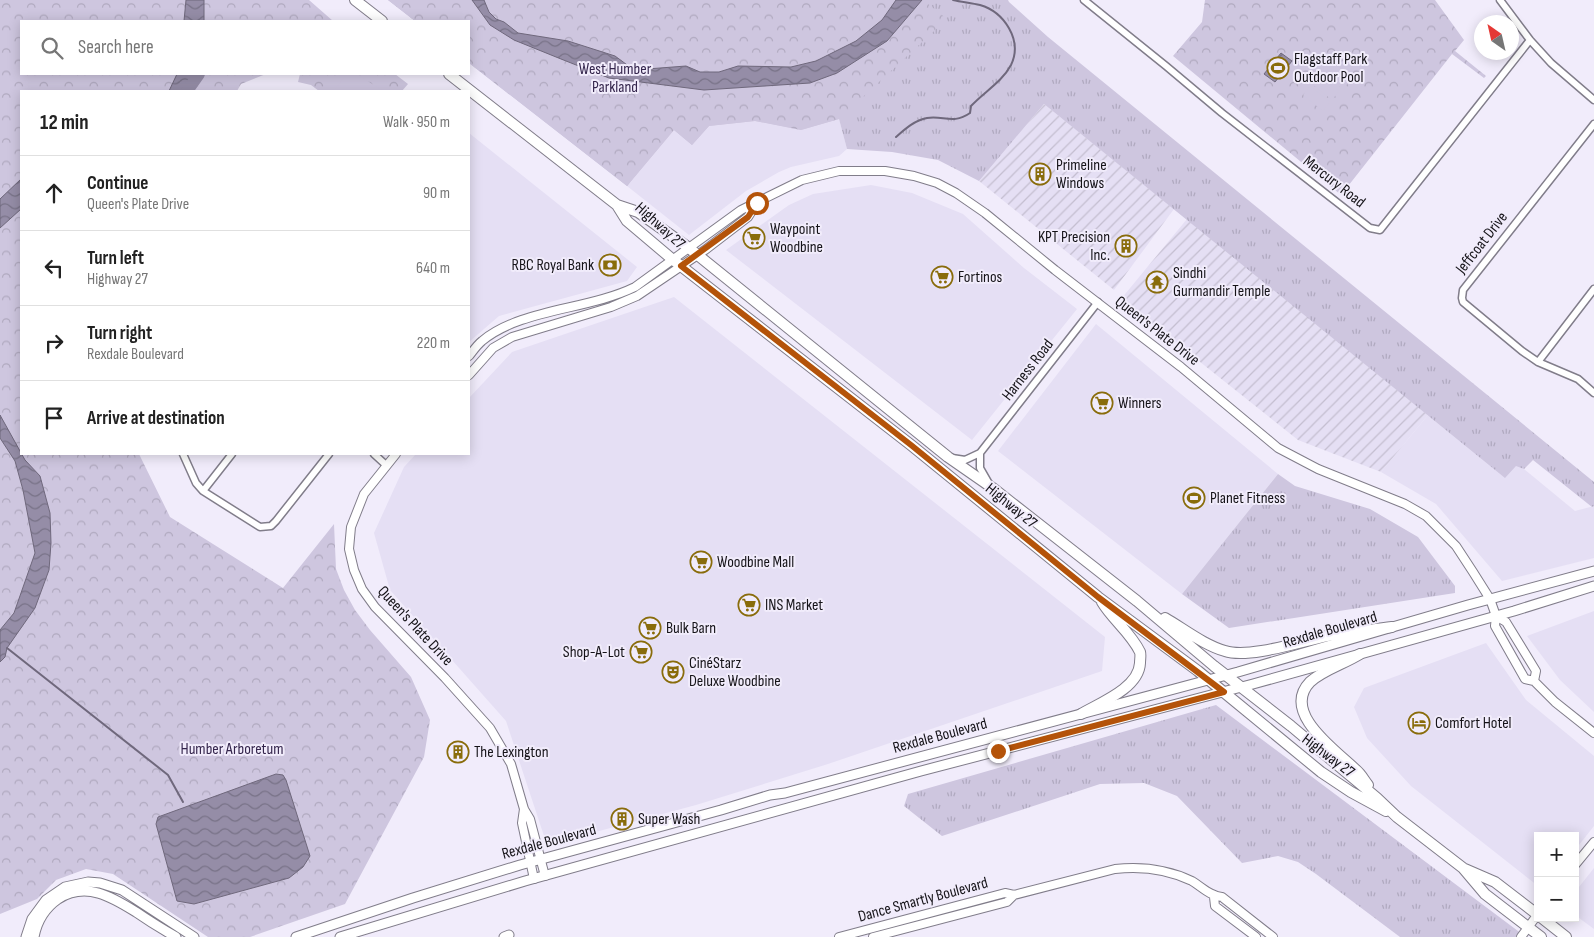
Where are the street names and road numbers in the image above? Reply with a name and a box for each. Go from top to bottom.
street label: Mercury Road [1299,152,1369,212]
street label: Highway 27 [631,199,689,254]
street label: Jeffcoat Drive [1451,208,1512,278]
street label: Queen's Plate Drive [1111,292,1203,370]
street label: Harness Road [998,336,1058,404]
street label: Highway 27 [981,479,1041,533]
street label: Queen's Plate Drive [373,582,457,670]
street label: Rexdale Boulevard [1281,608,1379,652]
street label: Rexdale Boulevard [891,714,989,758]
street label: Highway 27 [1298,730,1359,782]
street label: Rexdale Boulevard [500,820,598,864]
street label: Dance Smartly Boulevard [856,874,990,926]

